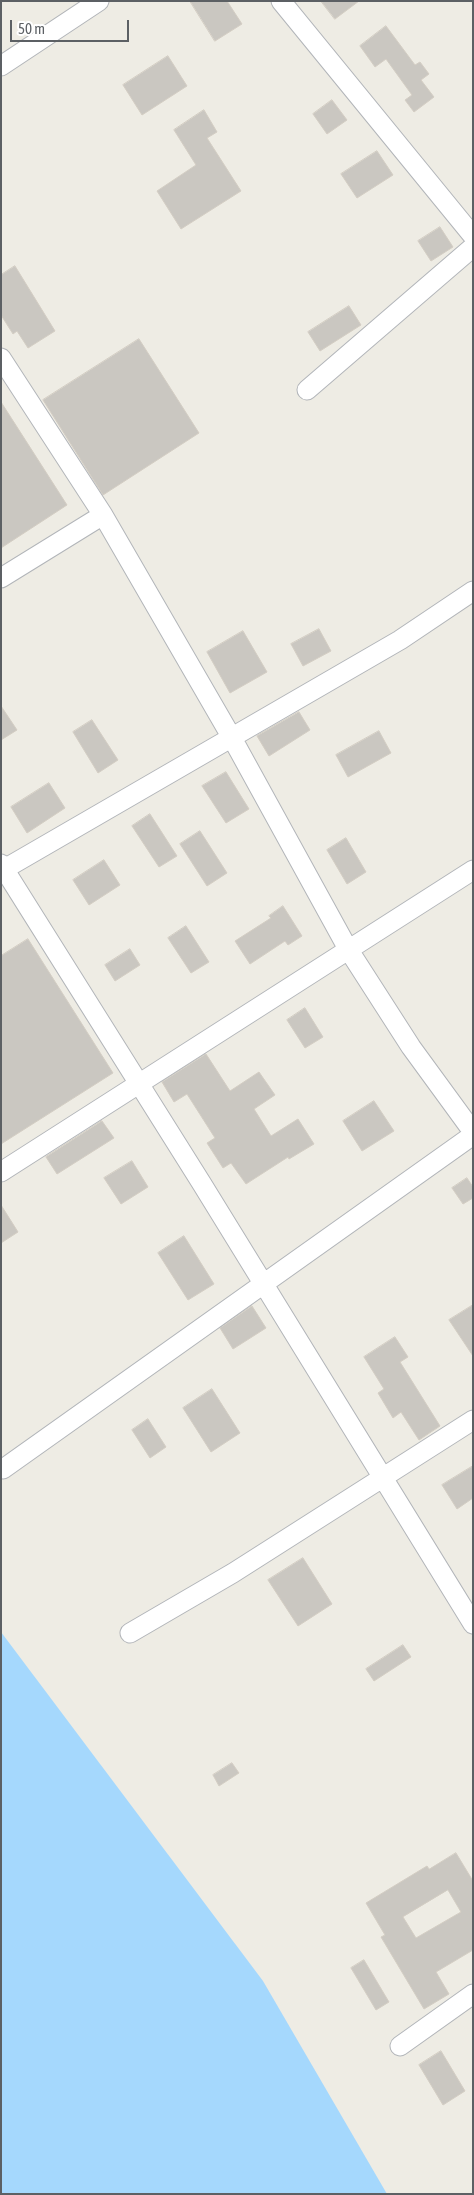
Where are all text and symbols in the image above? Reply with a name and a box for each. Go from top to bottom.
scale bar [12,10,131,42]
text: 50 m [18,20,45,37]

